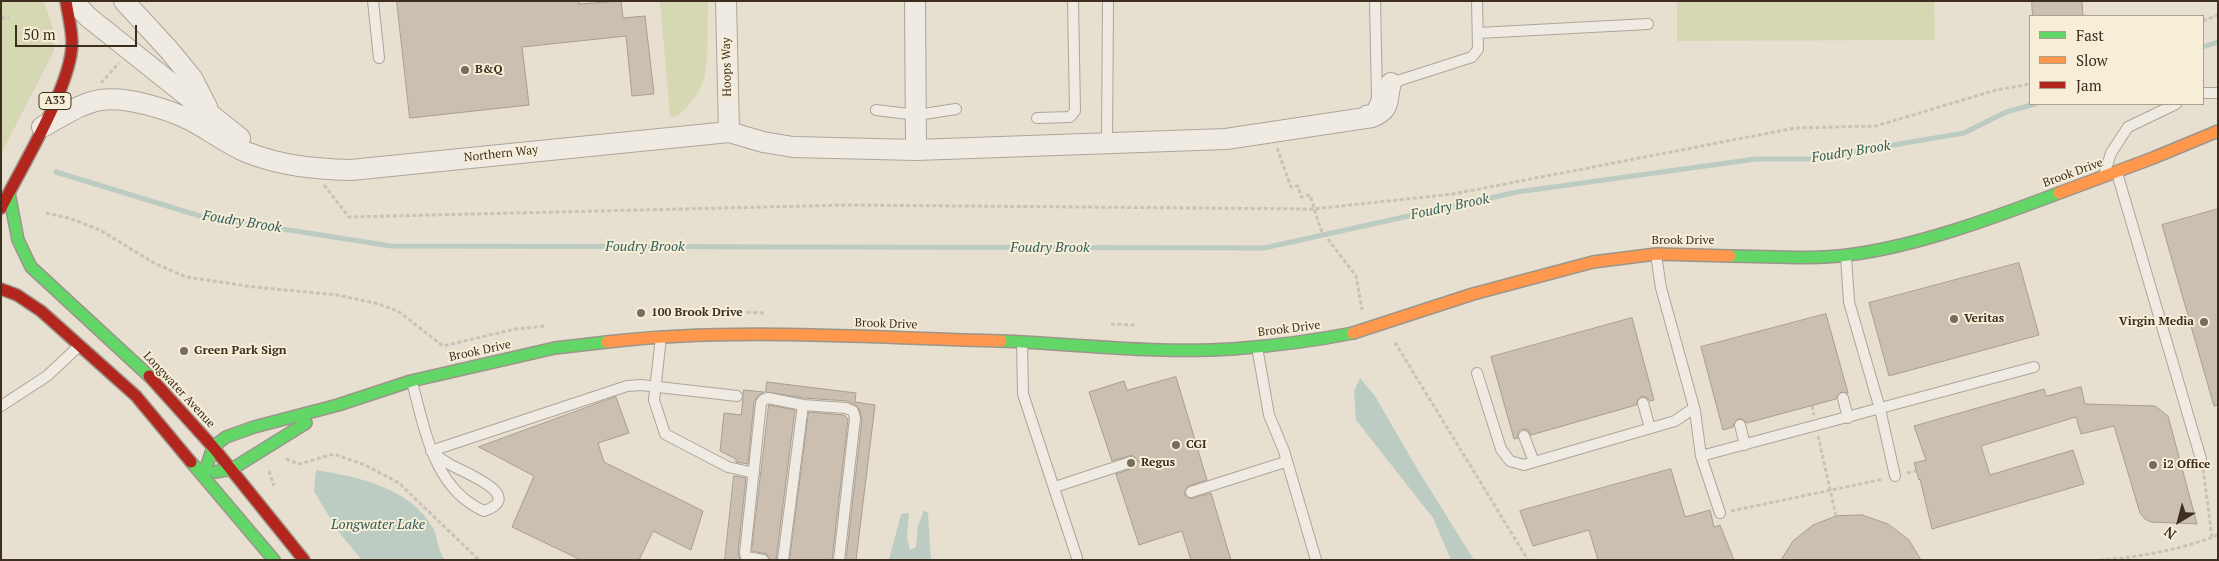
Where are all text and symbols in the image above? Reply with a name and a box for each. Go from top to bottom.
scale bar [18,15,140,47]
legend [2029,15,2204,105]
text: 50 m [23,24,56,44]
text: Fast [2076,25,2104,45]
street label: Hoops Way [719,37,735,97]
text: Slow [2076,50,2108,70]
place label: B&Q [475,63,503,77]
marker: B&Q [459,64,471,76]
text: Jam [2076,75,2102,95]
road number: A33 [39,92,71,110]
water label: Foudry Brook [1810,137,1892,167]
street label: Northern Way [463,143,539,165]
street label: Brook Drive [2041,155,2105,191]
water label: Foudry Brook [1409,190,1491,224]
water label: Foudry Brook [201,207,283,237]
street label: Brook Drive [1652,234,1714,248]
water label: Foudry Brook [605,239,685,255]
water label: Foudry Brook [1010,240,1090,256]
place label: 100 Brook Drive [651,306,743,320]
marker: 100 Brook Drive [635,307,647,319]
place label: Veritas [1964,312,2004,326]
marker: Veritas [1948,313,1960,325]
place label: Virgin Media [2119,315,2194,329]
street label: Brook Drive [854,316,918,332]
marker: Virgin Media [2198,316,2210,328]
street label: Brook Drive [1257,318,1321,340]
street label: Brook Drive [448,337,512,365]
place label: Green Park Sign [194,344,286,358]
marker: Green Park Sign [178,345,190,357]
street label: Longwater Avenue [140,349,218,431]
place label: CGI [1186,438,1207,452]
marker: CGI [1170,439,1182,451]
place label: Regus [1141,456,1175,470]
marker: Regus [1125,457,1137,469]
place label: i2 Office [2163,458,2211,472]
marker: i2 Office [2147,459,2159,471]
north arrow [2154,496,2204,546]
water label: Longwater Lake [331,517,425,533]
text: N [2160,523,2180,544]

